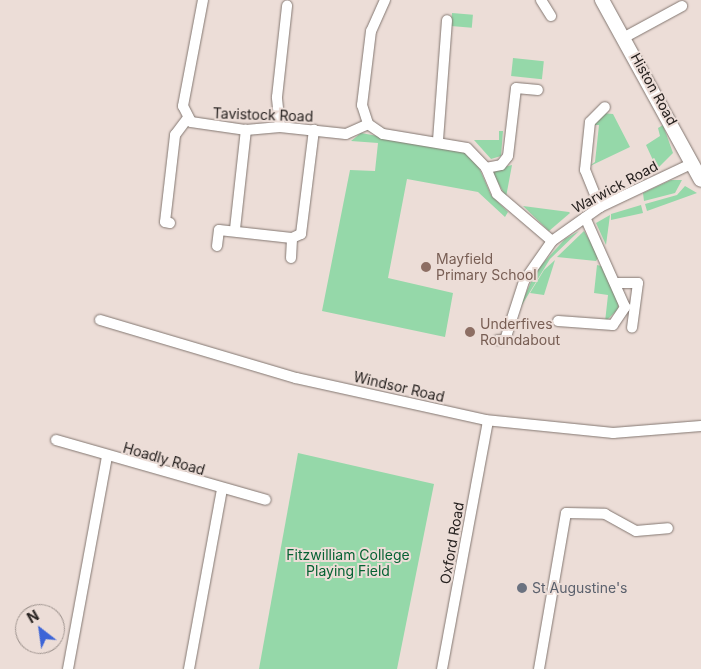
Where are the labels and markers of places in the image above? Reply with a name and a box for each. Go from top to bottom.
place label: Mayfield Primary School [436,251,537,284]
marker: Mayfield Primary School [420,261,432,273]
place label: Underfives Roundabout [480,316,560,348]
marker: Underfives Roundabout [464,326,476,338]
place label: St Augustine's [532,580,627,596]
marker: St Augustine's [516,582,528,594]

